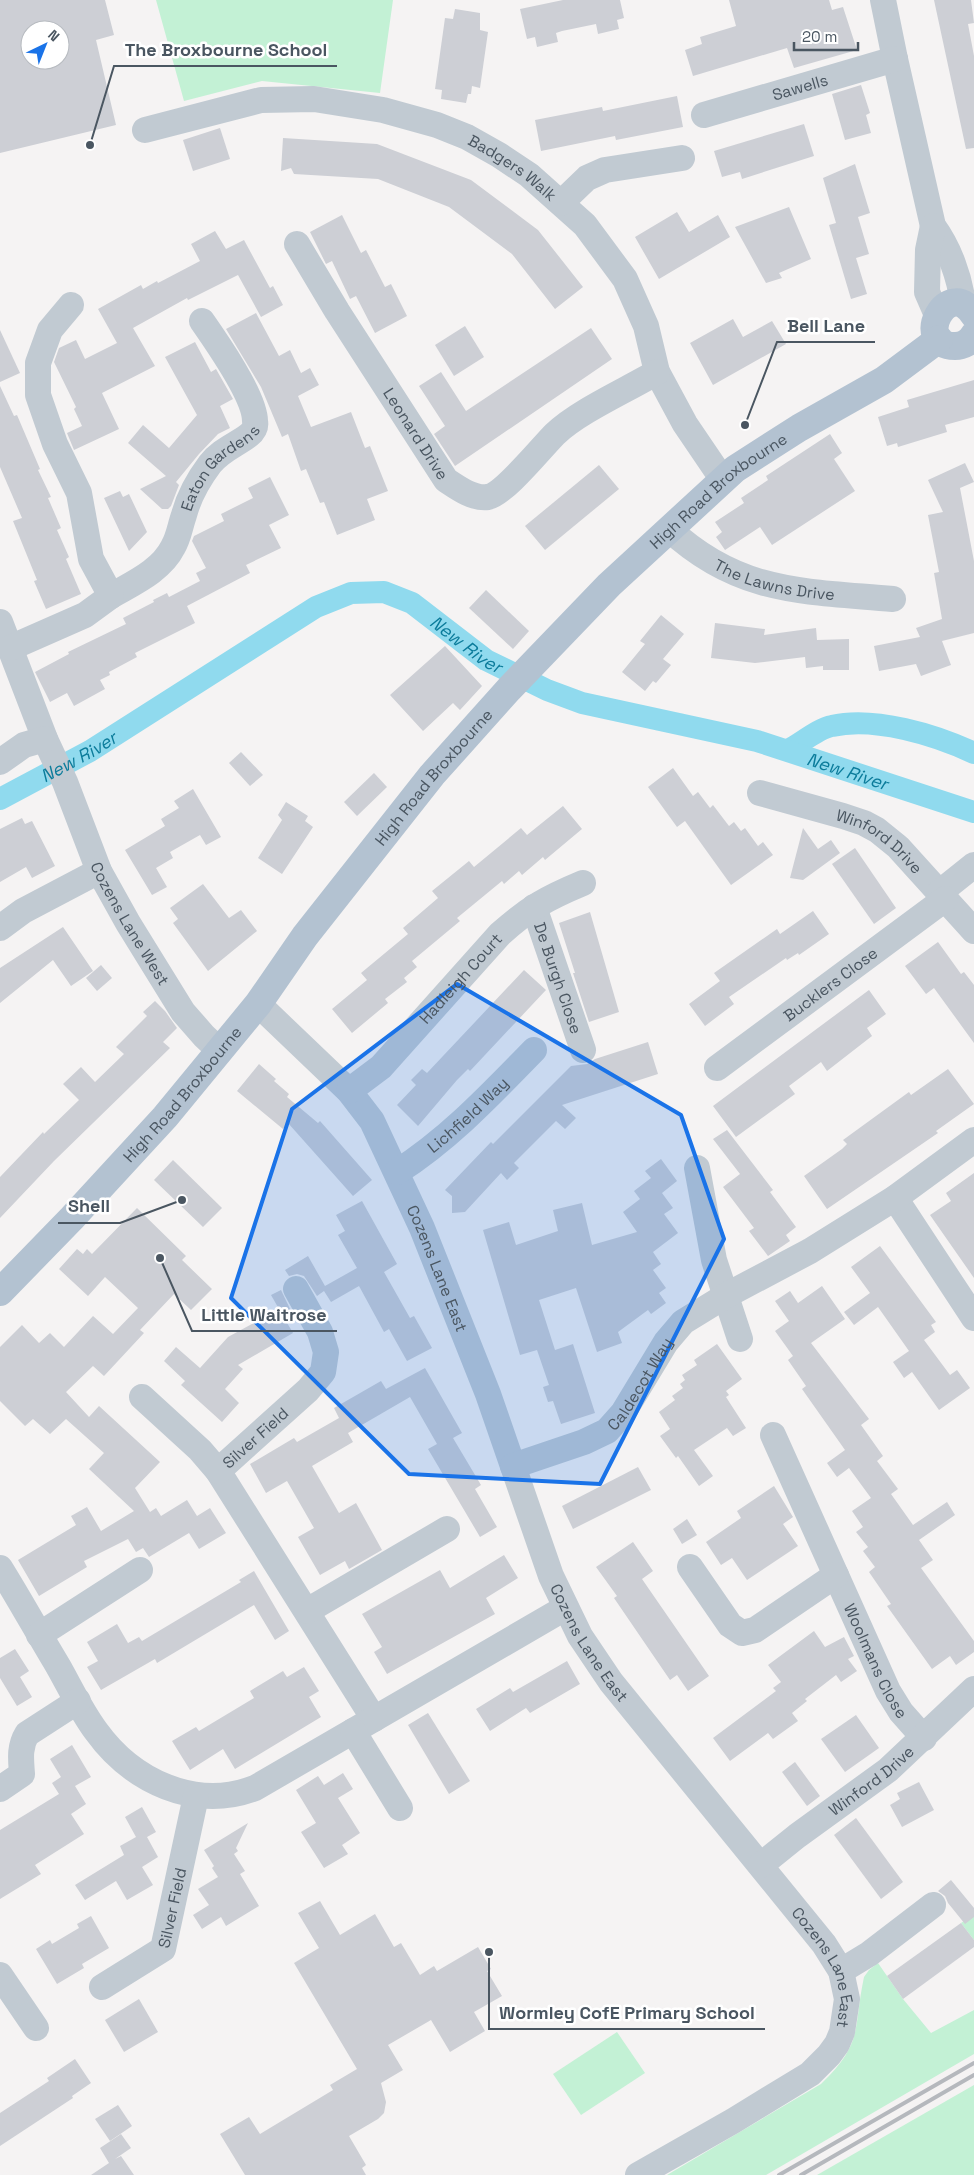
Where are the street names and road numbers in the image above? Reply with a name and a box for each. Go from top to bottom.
street label: Sawells [770,69,830,105]
street label: Badgers Walk [465,129,562,206]
street label: Leonard Drive [379,384,454,484]
street label: Eaton Gardens [175,421,264,514]
street label: High Road Broxbourne [645,428,791,553]
street label: The Lawns Drive [711,554,836,605]
street label: High Road Broxbourne [370,704,497,850]
street label: Winford Drive [834,804,927,878]
street label: Cozens Lane West [86,859,174,989]
street label: De Burgh Close [529,919,587,1036]
street label: Hadleigh Court [414,929,506,1028]
street label: Bucklers Close [779,942,882,1026]
street label: High Road Broxbourne [118,1022,246,1167]
street label: Lichfield Way [423,1072,512,1157]
street label: Cozens Lane East [402,1202,473,1335]
street label: Caldecot Way [602,1333,677,1435]
street label: Silver Field [218,1402,293,1473]
street label: Cozens Lane East [546,1580,633,1706]
street label: Woolmans Close [839,1600,912,1723]
street label: Winford Drive [824,1741,918,1820]
street label: Silver Field [153,1866,191,1950]
street label: Cozens Lane East [787,1902,858,2029]

